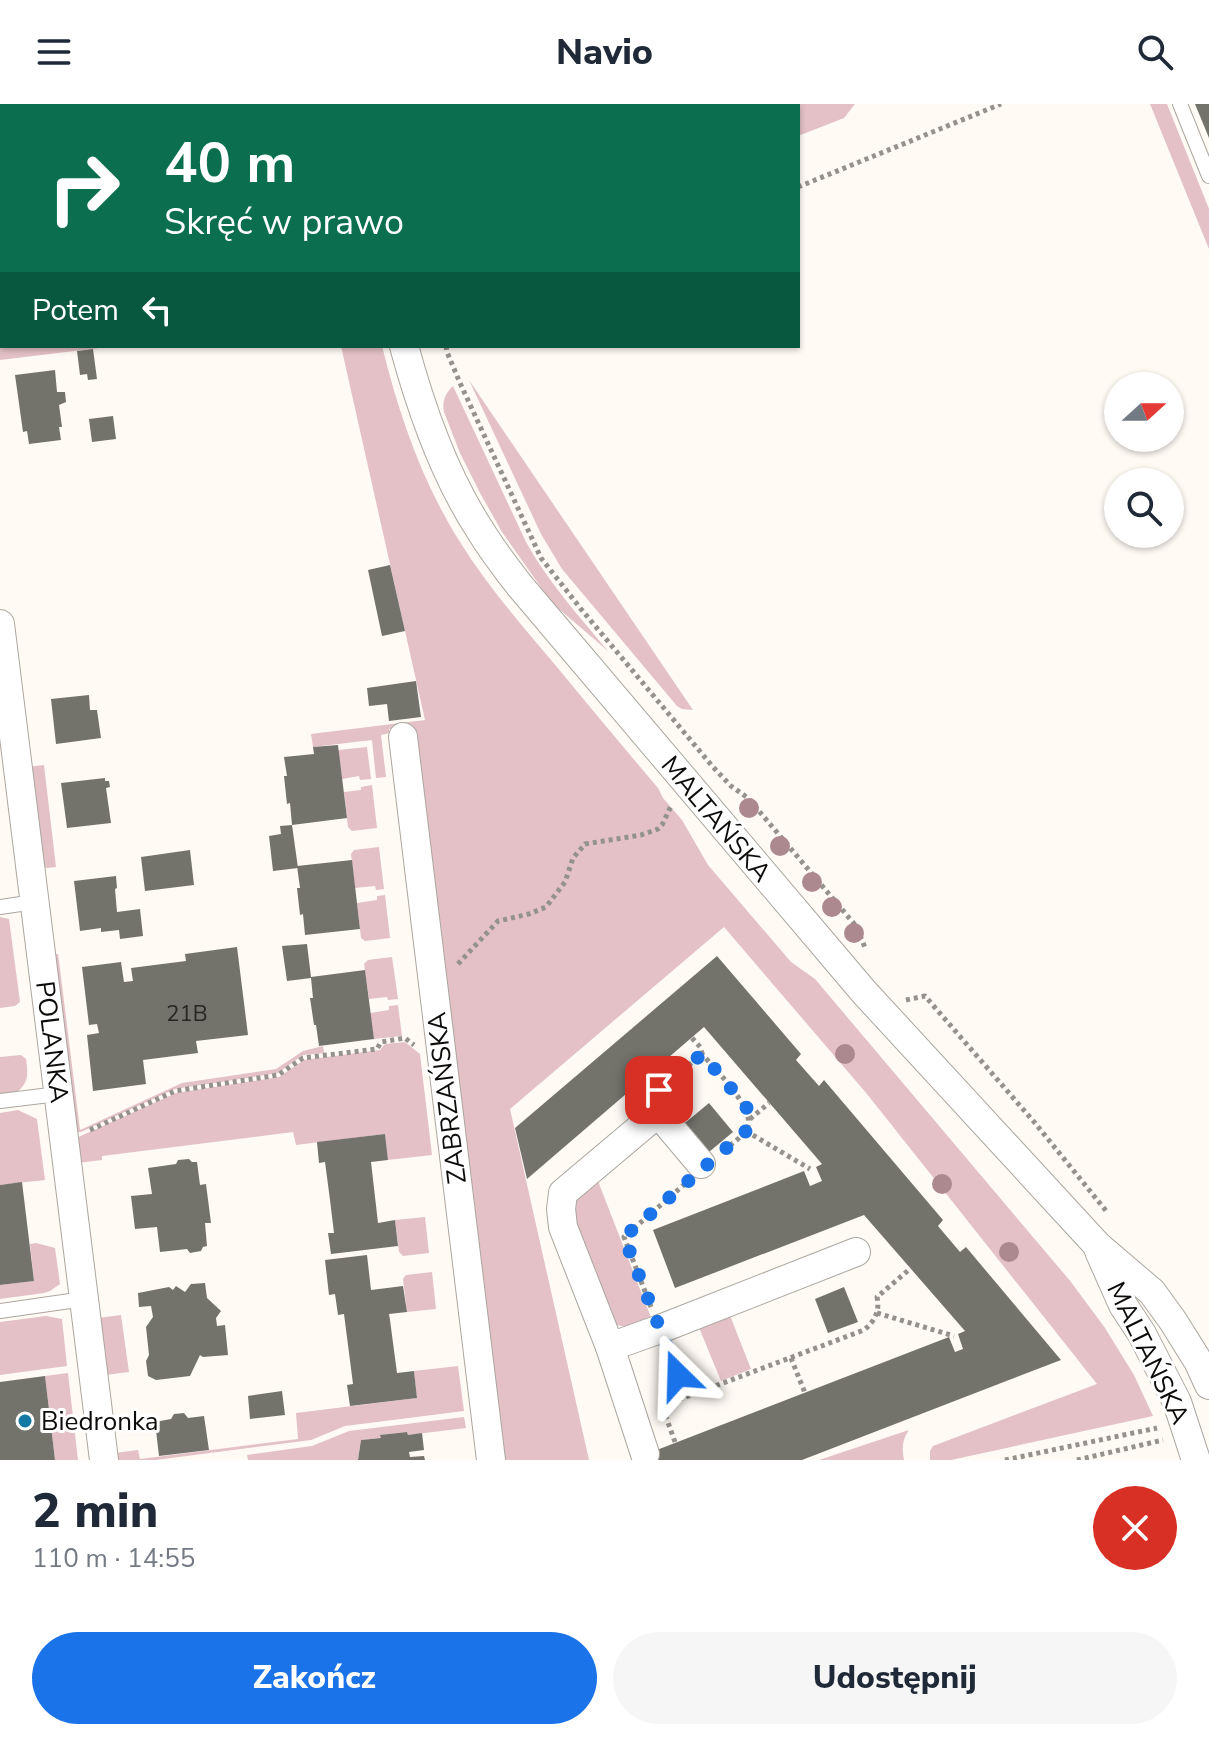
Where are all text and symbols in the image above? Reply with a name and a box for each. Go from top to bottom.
text: Navio [556,28,653,77]
icon: menu [32,30,76,74]
icon: search [1133,30,1177,74]
text: 40 m [164,125,295,202]
icon: right [32,136,136,240]
text: Skręć w prawo [164,198,404,247]
icon: left [135,288,179,332]
text: Potem [32,290,119,331]
north arrow [1104,372,1184,452]
map controls [1104,372,1184,548]
button: search [1104,468,1184,548]
street label: MALTAŃSKA [653,749,779,889]
street label: POLANKA [27,979,77,1105]
house number: 21B [166,999,208,1029]
street label: ZABRZAŃSKA [419,1010,475,1186]
pin [625,1056,693,1124]
icon: arrive [637,1068,681,1112]
street label: MALTAŃSKA [1098,1276,1198,1430]
position arrow [636,1333,720,1417]
place label: Biedronka [41,1404,159,1439]
marker: Biedronka [16,1412,34,1430]
text: 2 min [32,1478,158,1544]
button: close [1093,1486,1177,1570]
text: 110 m · 14:55 [32,1541,195,1576]
button: Zakończ [32,1632,597,1724]
button: Udostępnij [613,1632,1177,1724]

